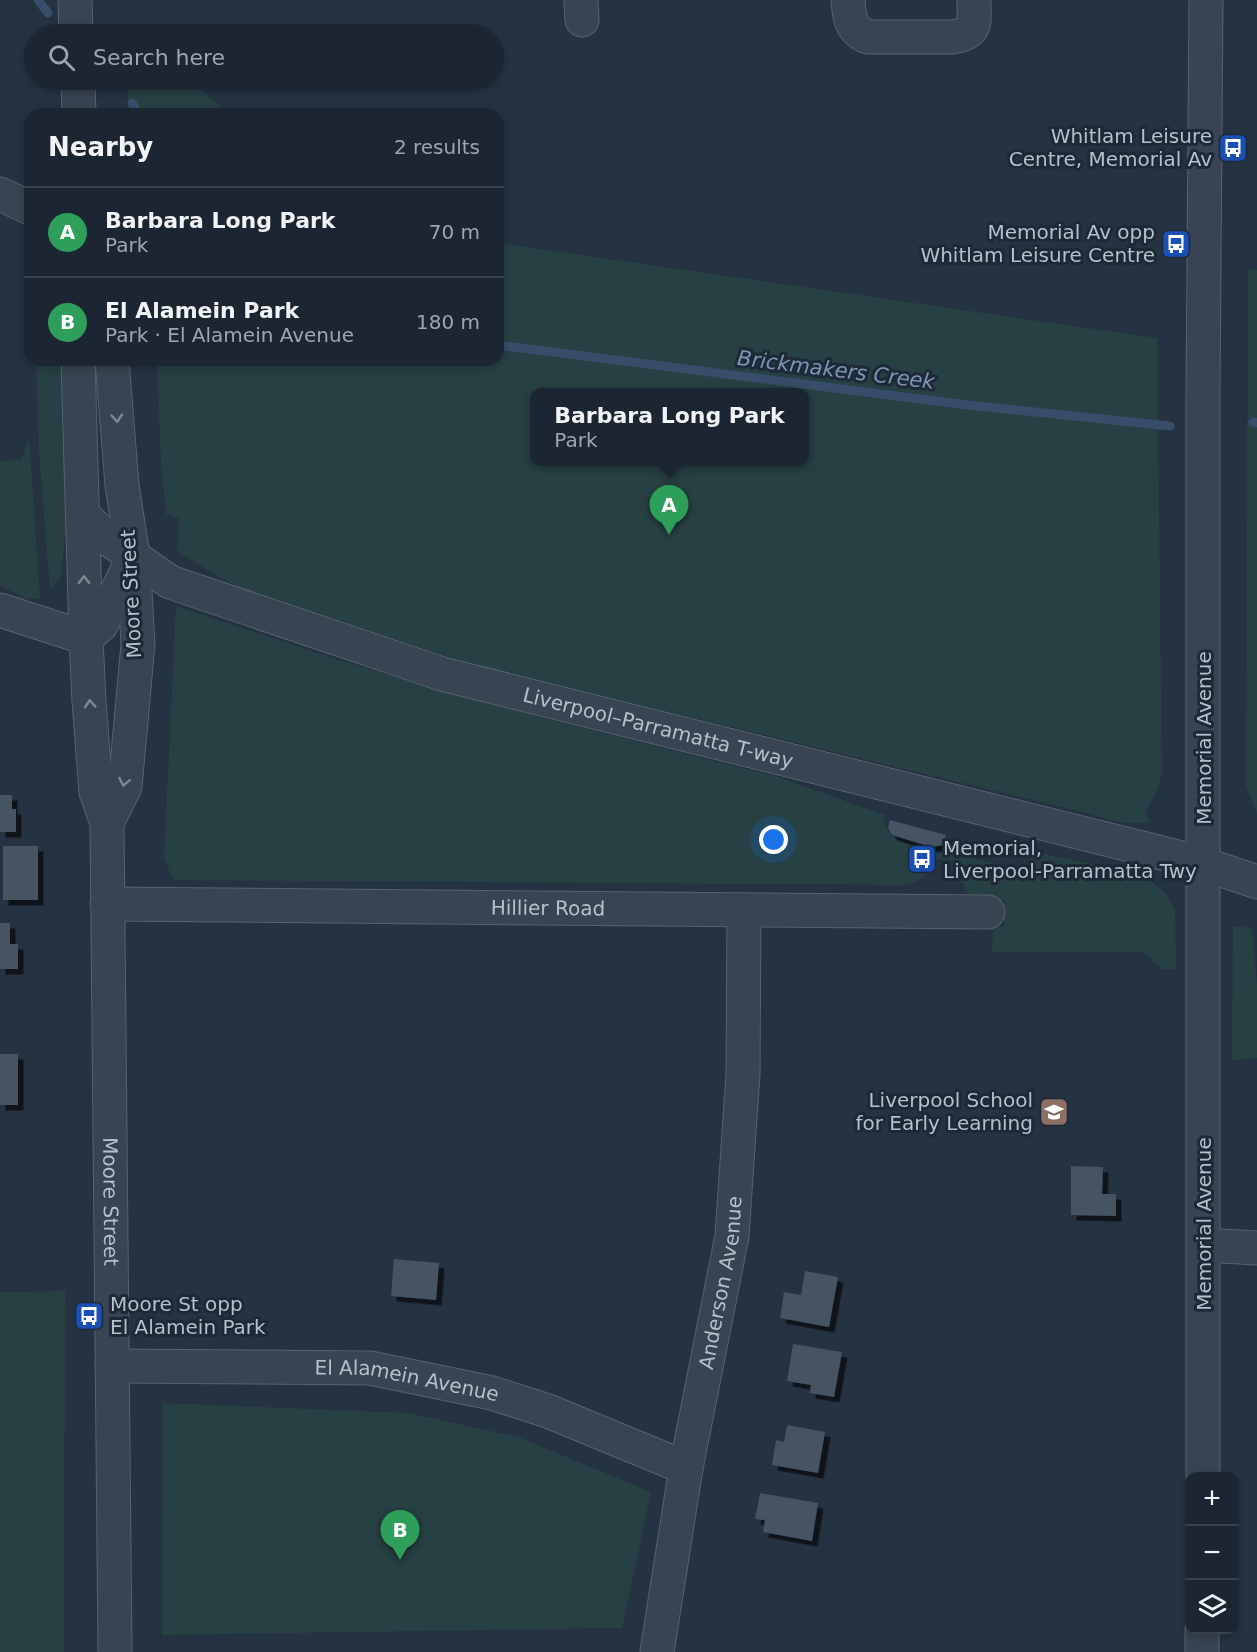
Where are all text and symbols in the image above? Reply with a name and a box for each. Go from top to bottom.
search box [24,24,504,90]
icon: search [45,41,78,74]
text: Search here [93,45,225,70]
place label: Whitlam Leisure Centre, Memorial Av [1009,124,1212,171]
text: Nearby [48,132,153,162]
bus stop icon: Whitlam Leisure Centre, Memorial Av [1217,132,1249,164]
text: 2 results [394,135,480,159]
text: Barbara Long Park [105,208,335,233]
text: A [60,220,75,244]
text: 70 m [429,220,480,244]
place label: Memorial Av opp Whitlam Leisure Centre [920,220,1155,267]
bus stop icon: Memorial Av opp Whitlam Leisure Centre [1160,228,1192,260]
text: Park [105,233,148,257]
text: El Alamein Park [105,298,299,323]
text: B [60,310,75,334]
text: 180 m [416,310,480,334]
text: Park · El Alamein Avenue [105,323,354,347]
water label: Brickmakers Creek [736,346,937,394]
popup [530,388,809,466]
text: Barbara Long Park [554,403,785,428]
one-way arrow [110,414,123,423]
text: Park [554,428,597,452]
pin: A [650,486,688,535]
street label: Moore Street [116,529,146,659]
one-way arrow [78,575,91,584]
street label: Memorial Avenue [1192,651,1216,825]
street label: Liverpool–Parramatta T-way [520,683,796,773]
one-way arrow [83,699,96,708]
one-way arrow [118,777,131,787]
your location [759,825,788,854]
place label: Memorial, Liverpool-Parramatta Twy [943,836,1197,883]
bus stop icon: Memorial, Liverpool-Parramatta Twy [906,843,938,875]
street label: Hillier Road [491,895,605,921]
place label: Liverpool School for Early Learning [855,1088,1033,1135]
school or university icon: Liverpool School for Early Learning [1038,1096,1070,1128]
street label: Moore Street [98,1137,123,1266]
street label: Memorial Avenue [1192,1137,1216,1311]
street label: Anderson Avenue [694,1195,747,1371]
place label: Moore St opp El Alamein Park [110,1292,266,1339]
bus stop icon: Moore St opp El Alamein Park [73,1300,105,1332]
street label: El Alamein Avenue [314,1356,502,1407]
map controls [1185,1472,1239,1634]
button: + [1185,1472,1239,1526]
pin: B [380,1510,420,1560]
button: − [1185,1526,1239,1580]
button: layers [1185,1580,1239,1634]

